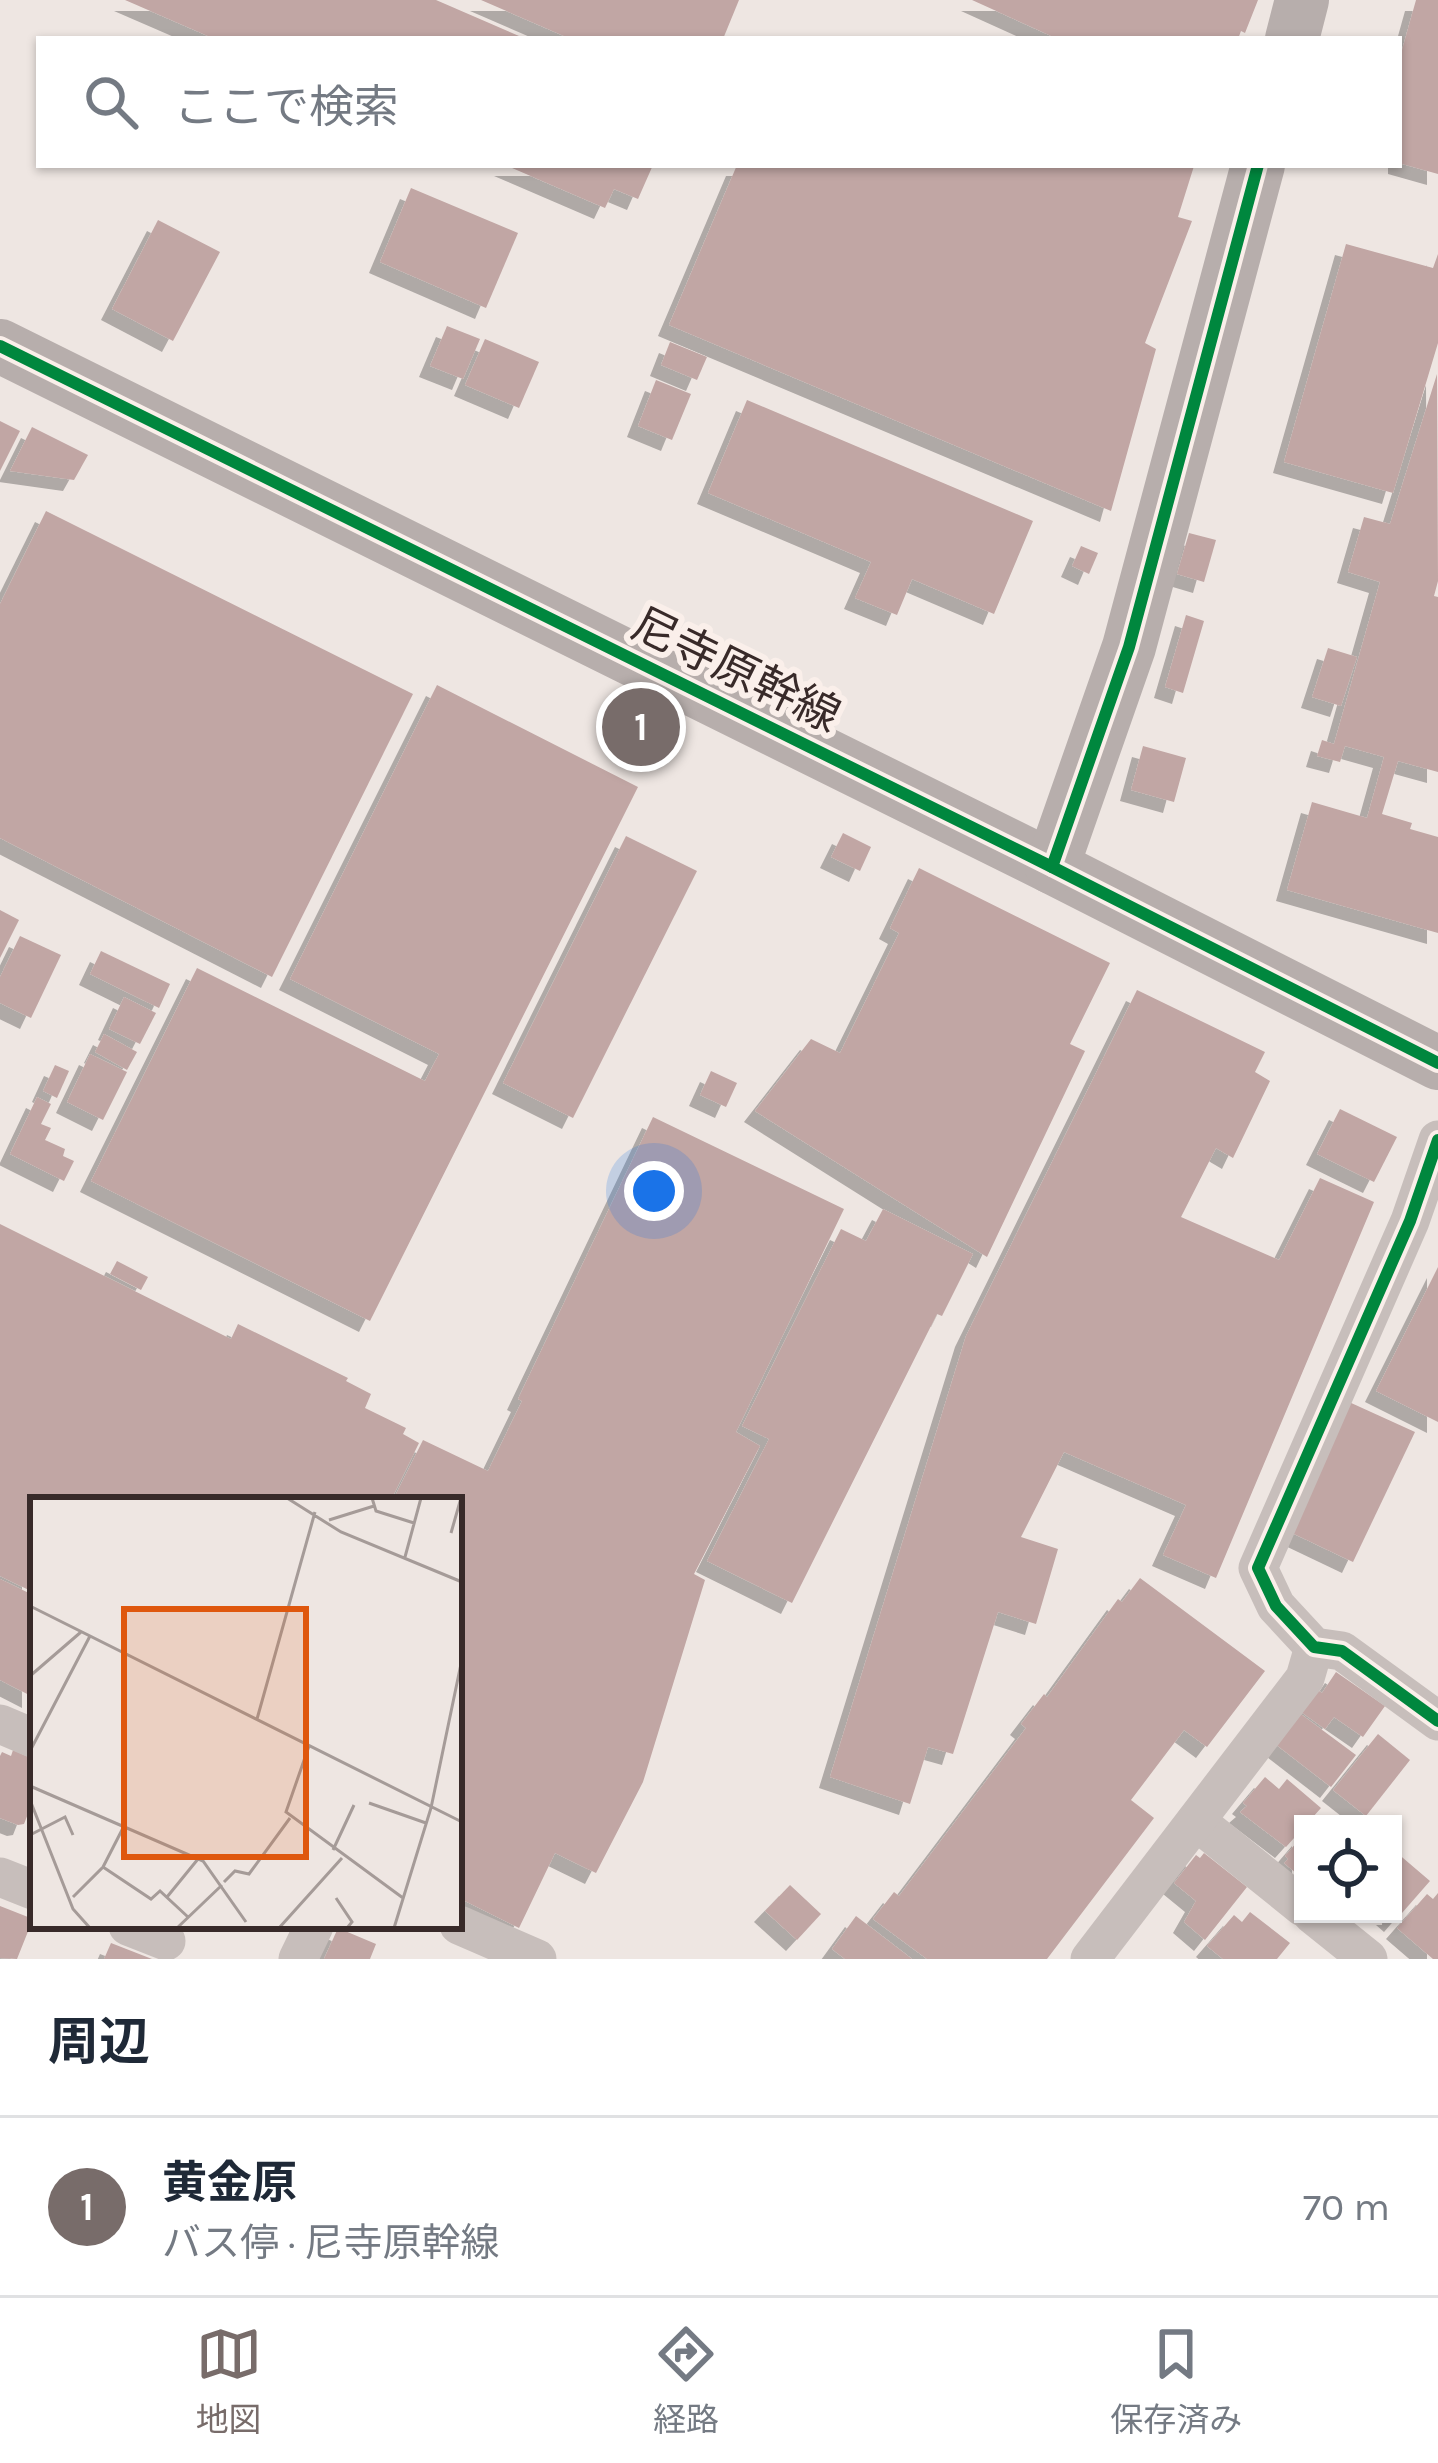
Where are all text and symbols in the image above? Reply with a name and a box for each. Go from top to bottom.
search box [36,36,1402,168]
icon: search [78,69,144,135]
text: ここで検索 [174,81,399,133]
street label: 尼寺原幹線 [623,597,849,743]
pin: 1 [602,682,680,772]
your location [624,1161,684,1221]
inset map [30,1497,462,1929]
map controls [1294,1815,1402,1923]
button: locate [1294,1815,1402,1923]
text: 周辺 [48,2012,150,2072]
text: 黄金原 [162,2157,297,2209]
text: 1 [80,2184,94,2230]
text: 70 m [1303,2184,1390,2230]
text: バス停 · 尼寺原幹線 [162,2220,500,2266]
tab: 地図 [196,2321,262,2441]
tab: 経路 [653,2321,719,2441]
tab: 保存済み [1110,2321,1242,2441]

